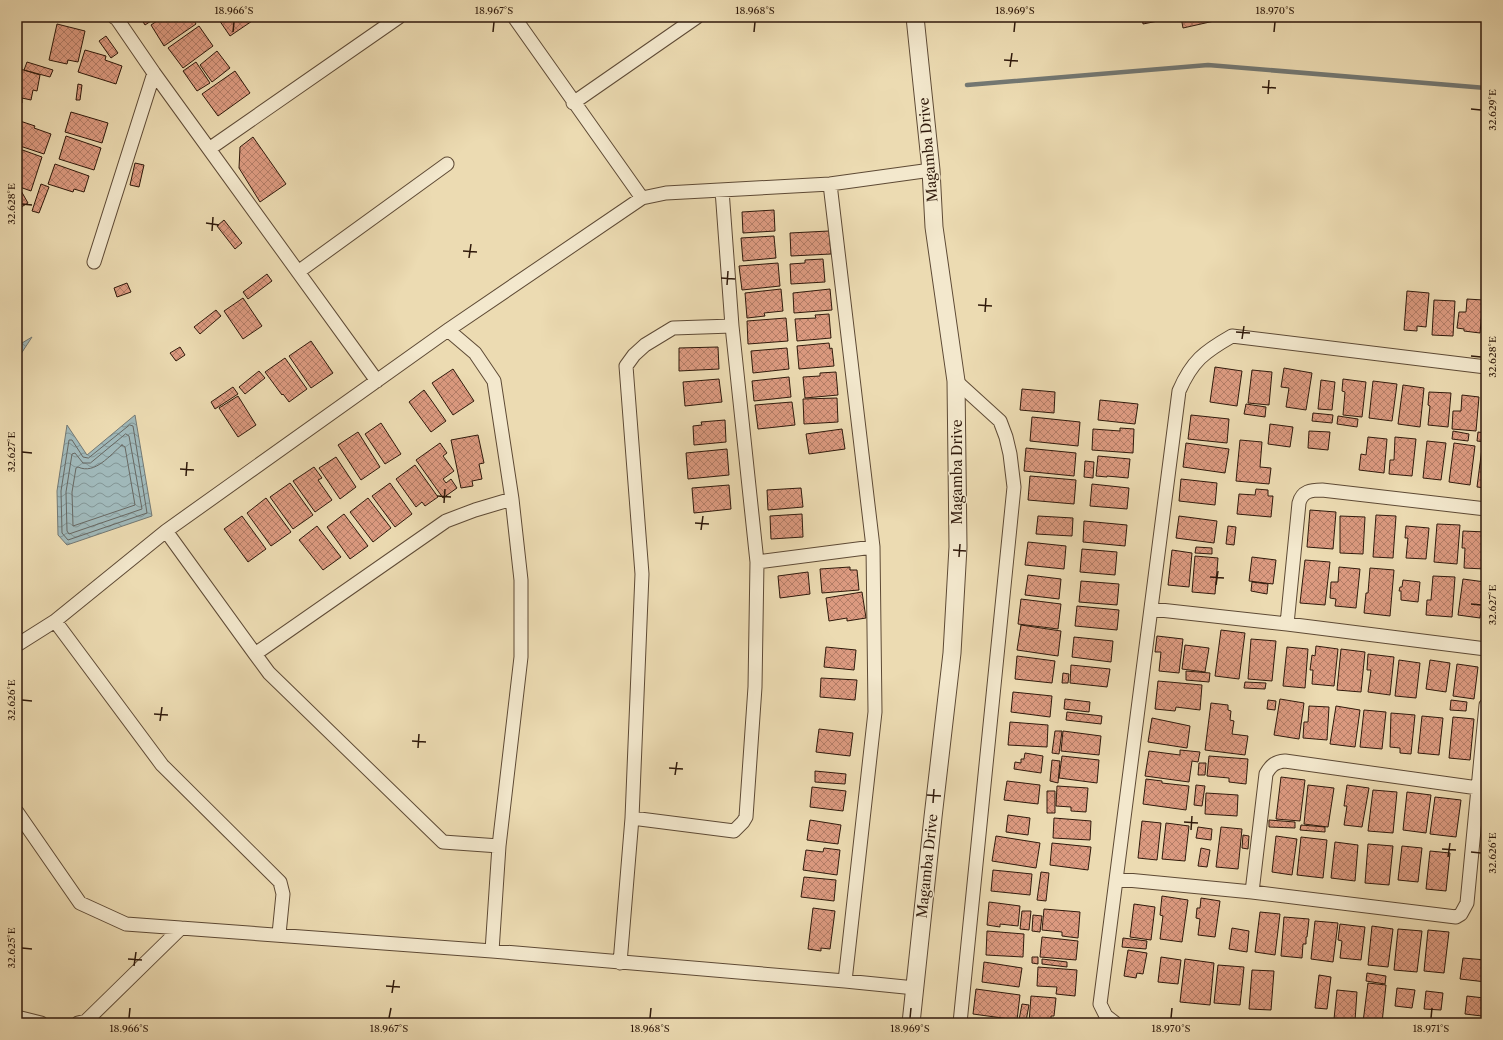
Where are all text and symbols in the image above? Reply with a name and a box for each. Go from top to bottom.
text: 18.966°S [214,4,254,17]
text: 18.967°S [475,4,513,17]
text: 18.968°S [735,4,775,17]
text: 18.969°S [995,4,1035,17]
text: 18.970°S [1256,4,1294,17]
text: 32.629°E [1486,89,1499,131]
street label: Magamba Drive [914,97,942,203]
text: 32.628°E [5,183,18,225]
text: 32.628°E [1486,336,1499,378]
street label: Magamba Drive [948,419,966,524]
text: 32.627°E [5,432,18,472]
text: 32.627°E [1486,585,1499,625]
text: 32.626°E [5,679,18,721]
street label: Magamba Drive [913,813,941,919]
text: 32.626°E [1486,832,1499,874]
text: 32.625°E [5,927,18,969]
text: 18.966°S [109,1022,149,1035]
text: 18.967°S [370,1022,408,1035]
text: 18.968°S [630,1022,670,1035]
text: 18.969°S [890,1022,930,1035]
text: 18.970°S [1152,1022,1190,1035]
text: 18.971°S [1413,1022,1449,1035]

